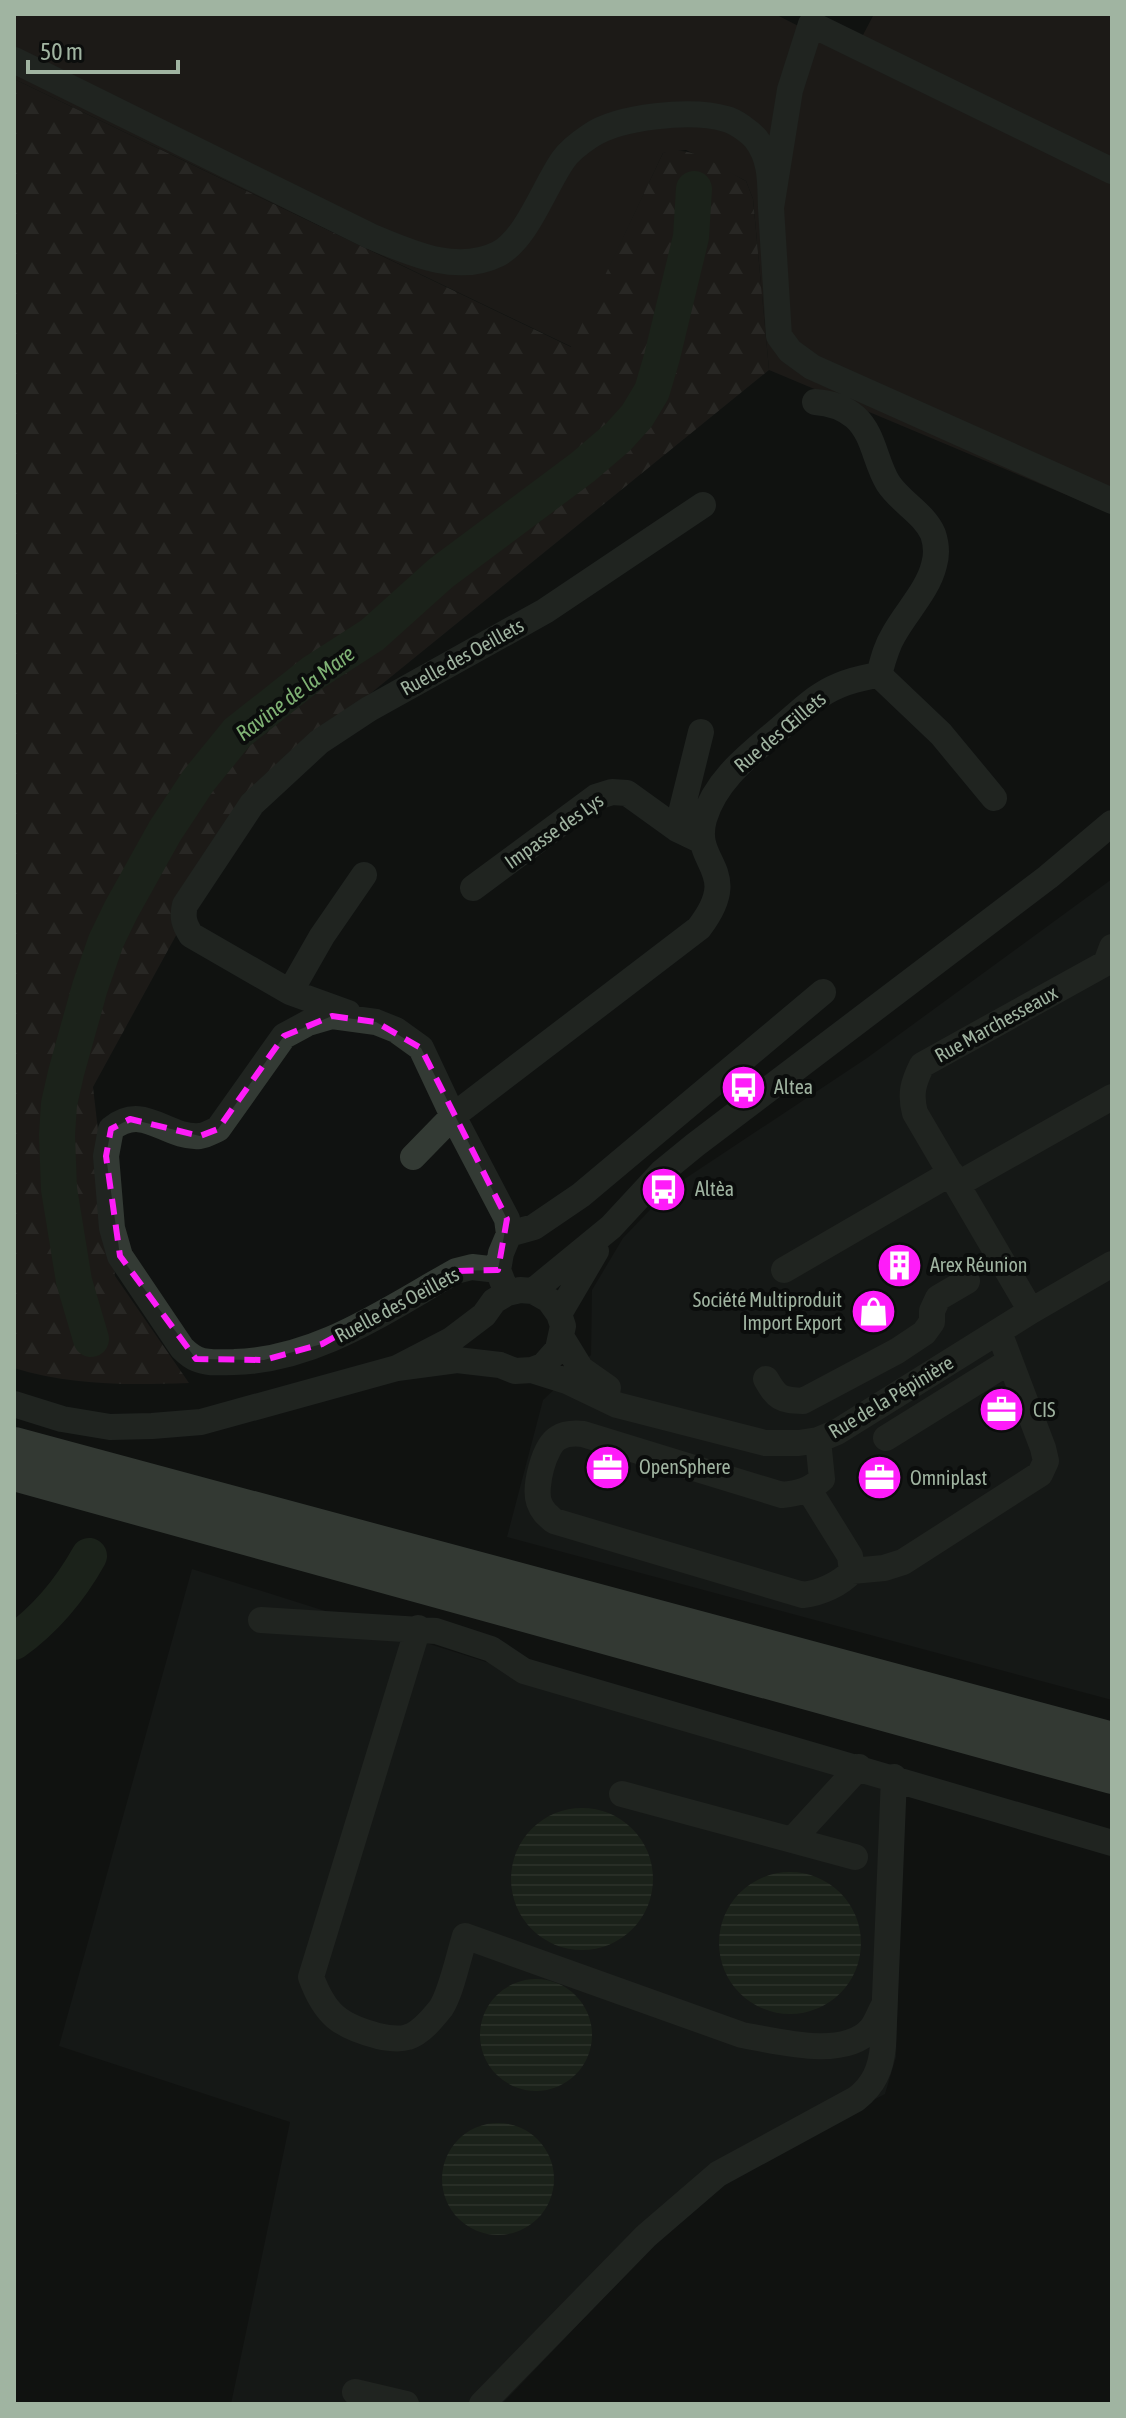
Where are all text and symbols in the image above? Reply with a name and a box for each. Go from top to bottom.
scale bar [28,24,178,74]
text: 50 m [40,38,83,65]
street label: Ruelle des Oeillets [396,613,527,700]
water label: Ravine de la Mare [230,640,360,746]
street label: Rue des Œillets [729,687,830,776]
street label: Impasse des Lys [500,788,607,873]
street label: Rue Marchesseaux [930,980,1061,1067]
bus stop icon: Altea [719,1063,767,1111]
place label: Altea [774,1075,813,1098]
bus stop icon: Altèa [640,1165,688,1213]
place label: Altèa [695,1177,734,1200]
building icon: Arex Réunion [875,1241,923,1289]
place label: Arex Réunion [930,1253,1028,1276]
street label: Ruelle des Oeillets [331,1262,463,1347]
shop icon: Société Multiproduit Import Export [849,1287,897,1335]
place label: Société Multiproduit Import Export [693,1288,842,1334]
street label: Rue de la Pépinière [824,1350,957,1443]
office icon: CIS [978,1386,1026,1434]
place label: CIS [1033,1398,1056,1421]
office icon: OpenSphere [584,1443,632,1491]
office icon: Omniplast [855,1454,903,1502]
place label: OpenSphere [639,1455,731,1478]
place label: Omniplast [910,1466,988,1489]

